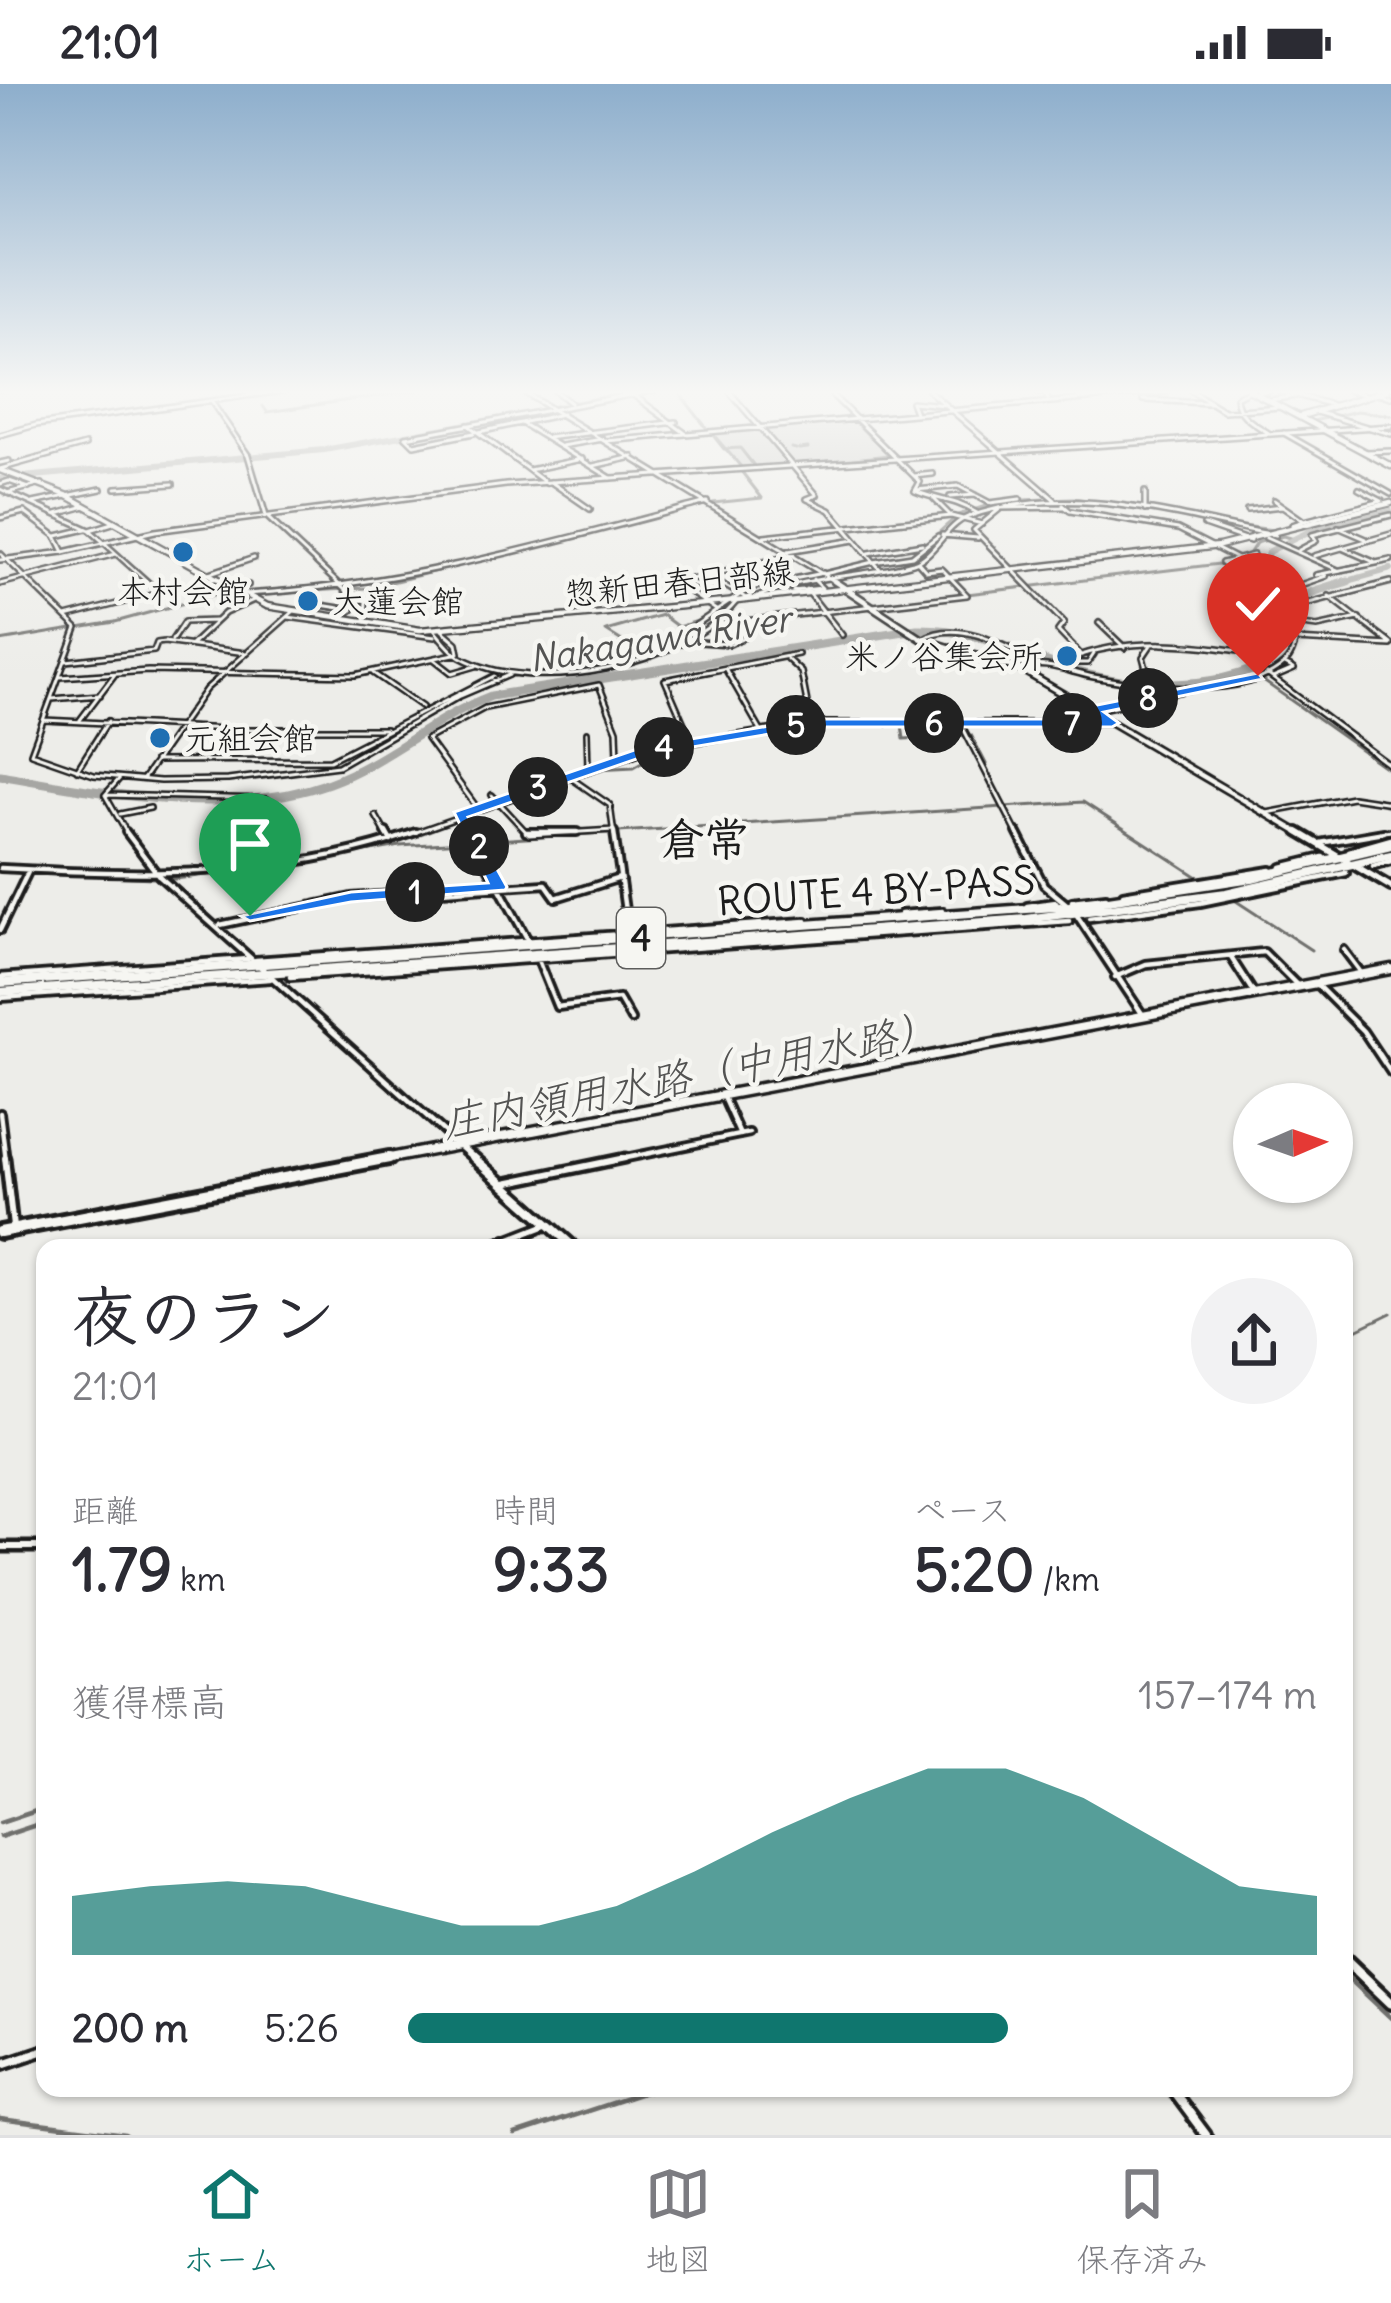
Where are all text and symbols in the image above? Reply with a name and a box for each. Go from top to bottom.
text: 21:01 [60,14,160,70]
marker: 本村会館 [170,539,196,565]
street label: 惣新田春日部線 [562,549,796,615]
pin [1207,553,1309,676]
place label: 本村会館 [117,570,249,612]
icon: check [1225,571,1291,637]
place label: 大蓮会館 [332,580,464,622]
marker: 大蓮会館 [295,588,321,614]
water label: Nakagawa River [526,595,798,682]
place label: 米ノ谷集会所 [845,635,1043,677]
marker: 米ノ谷集会所 [1054,643,1080,669]
pin: 8 [1118,668,1178,728]
text: 8 [1138,677,1158,719]
pin: 6 [904,693,964,753]
pin: 7 [1042,693,1102,753]
pin: 5 [766,695,826,755]
text: 6 [924,702,944,744]
text: 7 [1064,702,1080,744]
text: 5 [787,704,805,746]
place label: 元組会館 [184,717,316,759]
pin: 4 [634,717,694,777]
marker: 元組会館 [147,725,173,751]
text: 4 [654,726,674,768]
pin: 3 [508,757,568,817]
text: 3 [529,766,547,808]
pin [199,793,301,916]
icon: arrive [217,811,283,877]
district label: 倉常 [659,811,749,867]
pin: 2 [449,816,509,876]
text: 2 [470,825,488,867]
street label: ROUTE 4 BY-PASS [716,855,1036,927]
pin: 1 [385,862,445,922]
text: 1 [408,871,422,913]
road number: 4 [617,908,665,968]
water label: 庄内領用水路（中用水路） [438,1001,942,1149]
north arrow [1233,1083,1353,1203]
map controls [1233,1083,1353,1203]
text: 夜のラン [72,1275,336,1358]
button: share [1191,1278,1317,1404]
text: 21:01 [72,1362,159,1411]
text: 距離 [72,1489,138,1531]
text: 時間 [493,1489,559,1531]
text: ペース [914,1489,1011,1531]
text: 1.79 [72,1532,172,1607]
text: 9:33 [493,1532,609,1607]
text: 5:20 [914,1532,1034,1607]
text: km [172,1558,226,1600]
text: /km [1034,1558,1100,1600]
text: 157–174 m [1138,1671,1317,1720]
text: 獲得標高 [72,1678,228,1727]
text: 200 m [72,2004,188,2053]
text: 5:26 [264,2004,339,2053]
tab: ホーム [183,2161,280,2281]
tab: 地図 [645,2161,711,2281]
tab: 保存済み [1076,2161,1208,2281]

